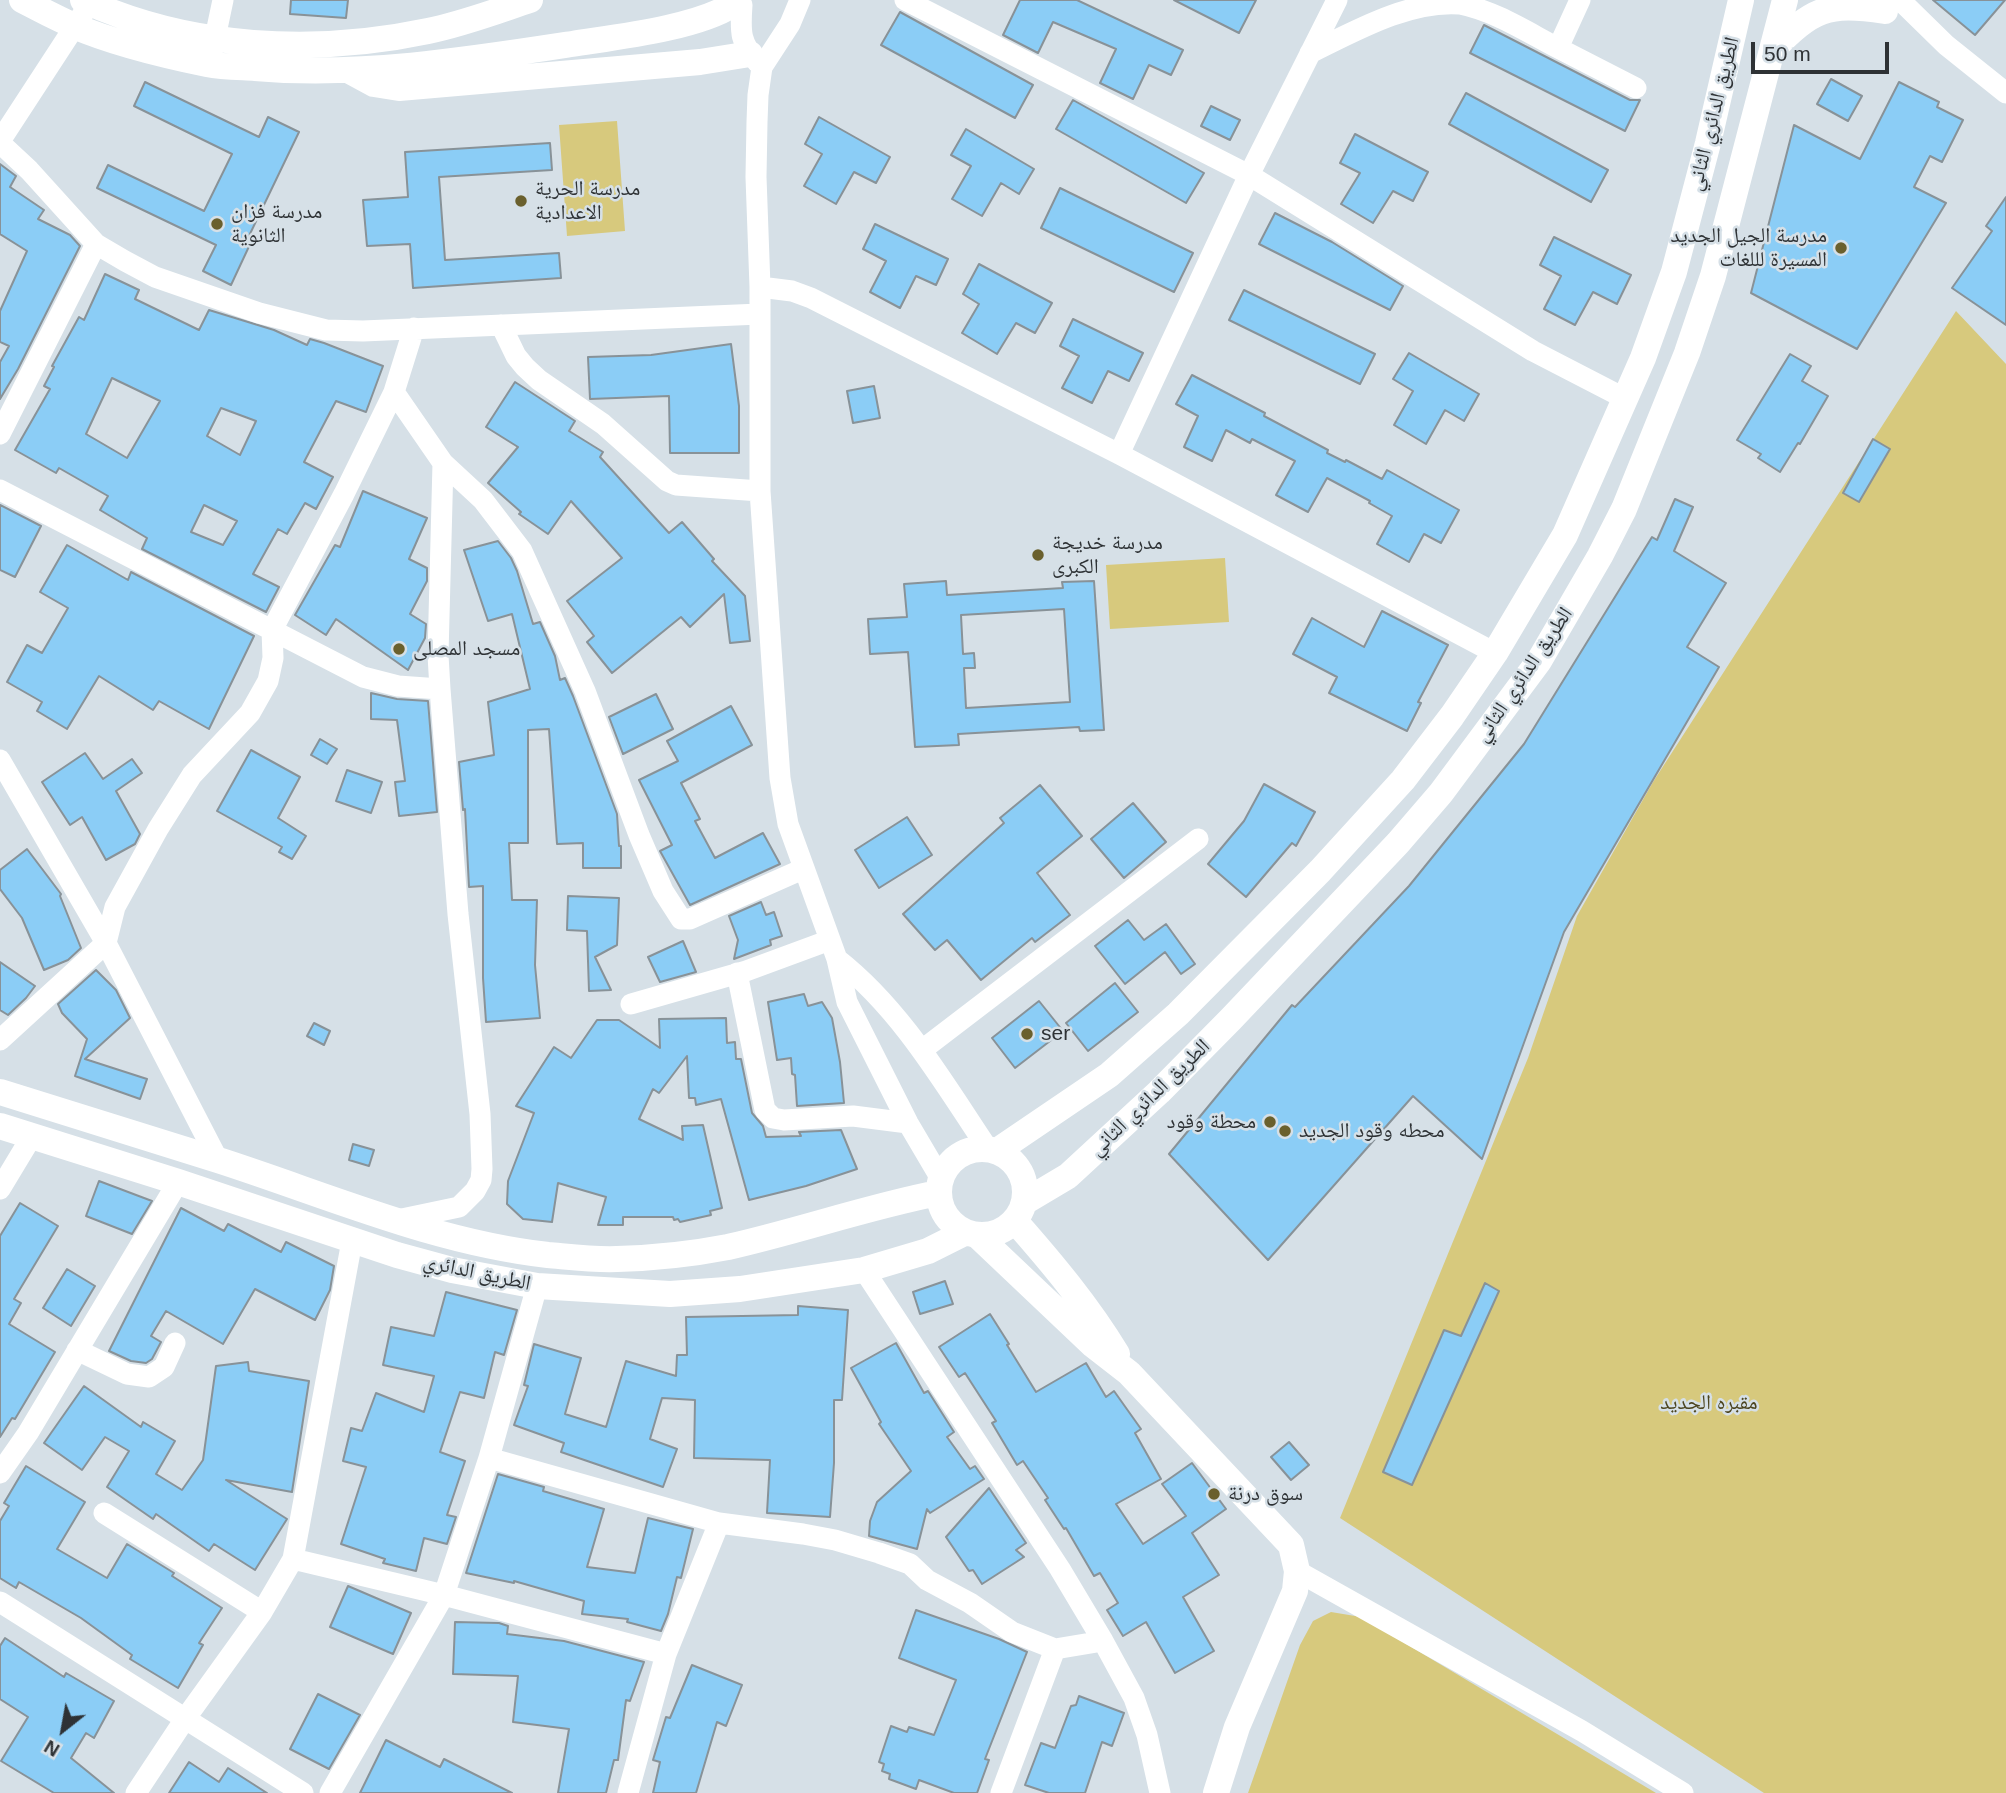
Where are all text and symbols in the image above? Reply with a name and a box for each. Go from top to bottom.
scale bar [1754,28,1892,72]
street label: الطريق الدائري الثاني [1683,34,1745,194]
text: 50 m [1764,42,1811,65]
place label: مدرسة الحرية الاعدادية [535,176,640,226]
marker: مدرسة الحرية الاعدادية [513,193,529,209]
place label: مدرسة فزان الثانوية [231,199,322,249]
marker: مدرسة فزان الثانوية [209,216,225,232]
place label: مدرسة الجيل الجديد المسيرة لللغات [1670,223,1827,273]
marker: مدرسة الجيل الجديد المسيرة لللغات [1833,240,1849,256]
place label: مدرسة خديجة الكبرى [1052,530,1163,580]
marker: مدرسة خديجة الكبرى [1030,547,1046,563]
street label: الطريق الدائري الثاني [1469,603,1579,747]
place label: مسجد المصلى [413,636,520,662]
marker: مسجد المصلى [391,641,407,657]
place label: ser [1041,1021,1070,1047]
marker: ser [1019,1026,1035,1042]
street label: الطريق الدائري الثاني [1085,1034,1215,1162]
place label: محطة وقود [1167,1109,1256,1135]
marker: محطة وقود [1262,1114,1278,1130]
place label: محطه وقود الجديد [1299,1118,1445,1144]
marker: محطه وقود الجديد [1277,1123,1293,1139]
street label: الطريق الدائري [421,1249,533,1297]
park label: مقبره الجديد [1660,1390,1758,1416]
place label: سوق درنة [1228,1481,1303,1507]
marker: سوق درنة [1206,1486,1222,1502]
north arrow [28,1695,98,1765]
text: N [41,1736,63,1761]

